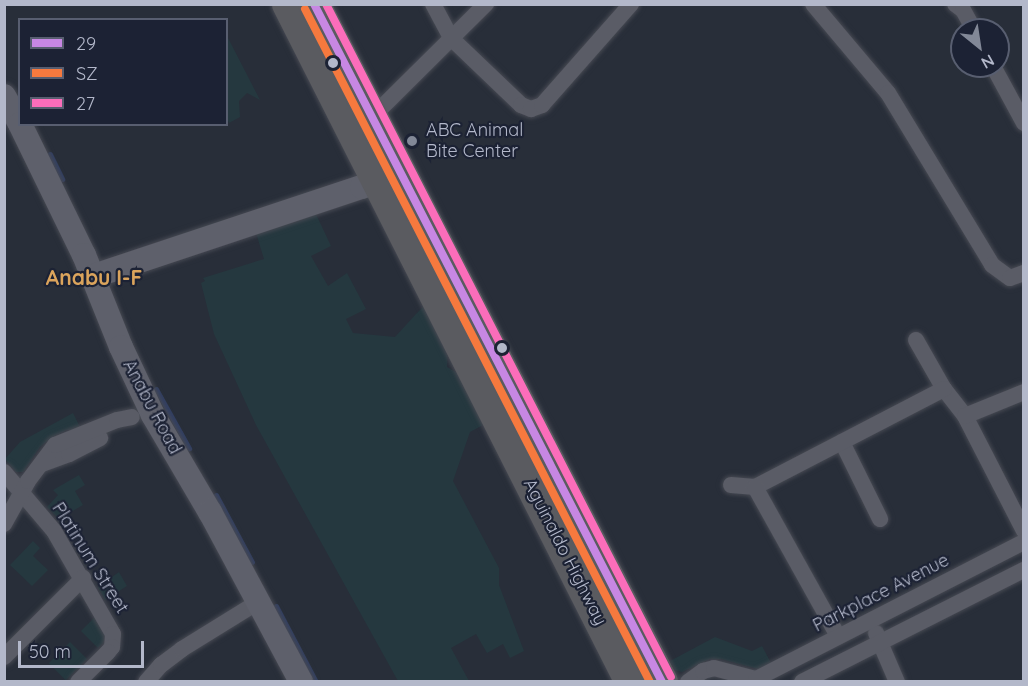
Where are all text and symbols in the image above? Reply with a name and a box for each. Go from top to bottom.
legend [18,18,228,126]
north arrow [950,18,1010,78]
text: 29 [76,32,96,55]
text: N [978,50,998,73]
unlabelled marker [327,57,339,69]
text: SZ [76,62,98,85]
text: 27 [76,92,95,115]
place label: ABC Animal Bite Center [426,120,523,162]
marker: ABC Animal Bite Center [403,132,421,150]
district label: Anabu I-F [46,264,142,290]
unlabelled marker [496,342,508,354]
street label: Anabu Road [118,356,186,458]
street label: Aguinaldo Highway [519,475,611,629]
street label: Platinum Street [47,498,133,618]
street label: Parkplace Avenue [809,549,953,637]
scale bar [21,629,147,667]
text: 50 m [29,640,71,663]

